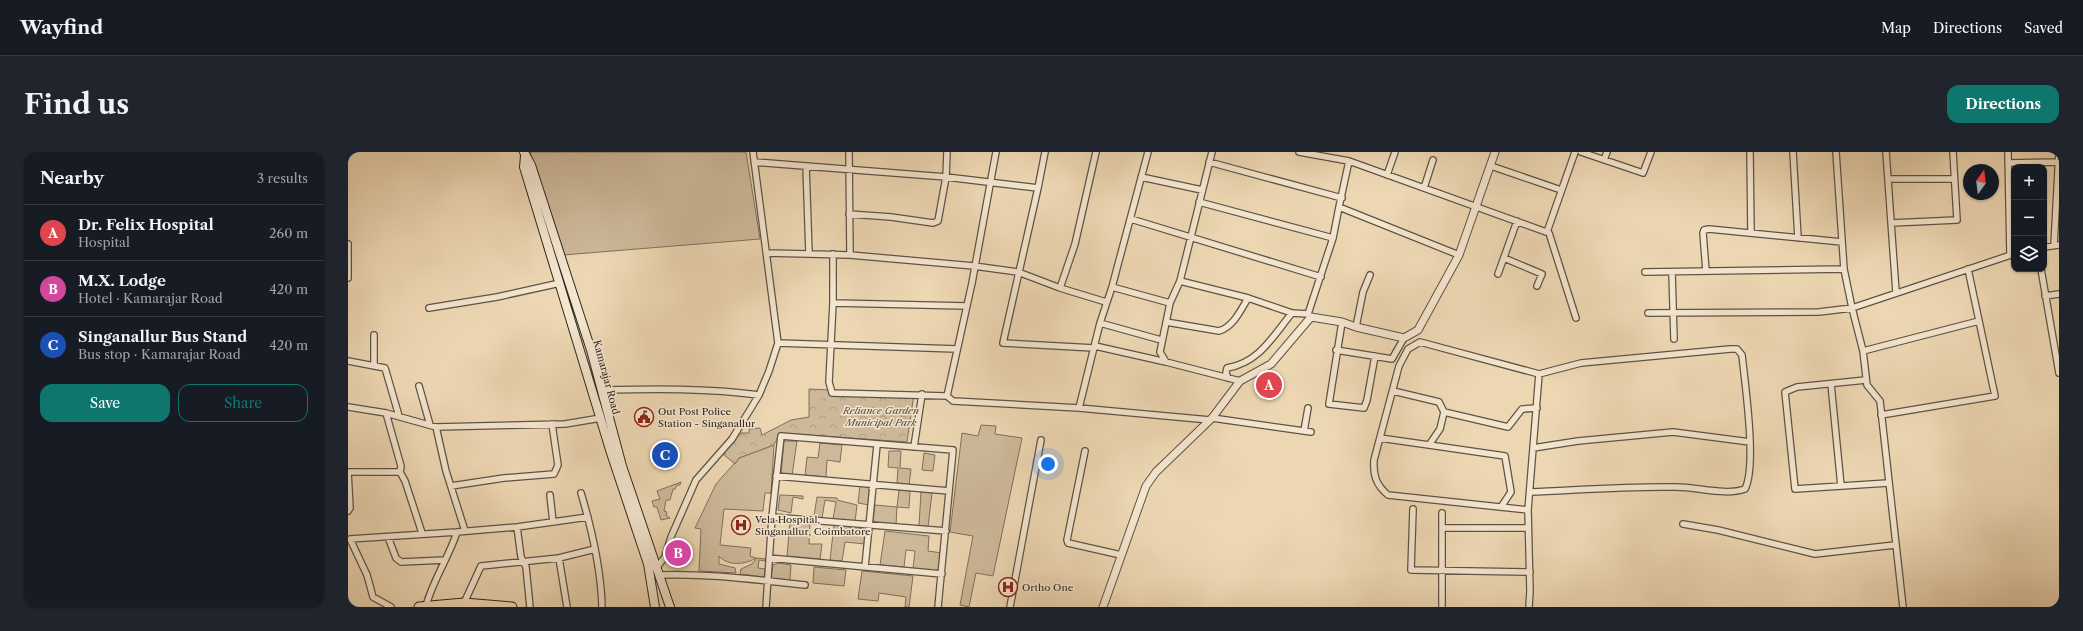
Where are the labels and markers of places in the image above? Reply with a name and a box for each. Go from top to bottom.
pin: A [1256,370,1282,400]
place label: Out Post Police Station - Singanallur [658,405,756,430]
public building icon: Out Post Police Station - Singanallur [633,406,655,428]
pin: C [652,440,678,470]
place label: Vela Hospital, Singanallur, Coimbatore [754,513,871,538]
hospital icon: Vela Hospital, Singanallur, Coimbatore [730,514,752,536]
pin: B [665,538,691,568]
hospital icon: Ortho One [997,576,1019,598]
place label: Ortho One [1022,581,1074,594]

